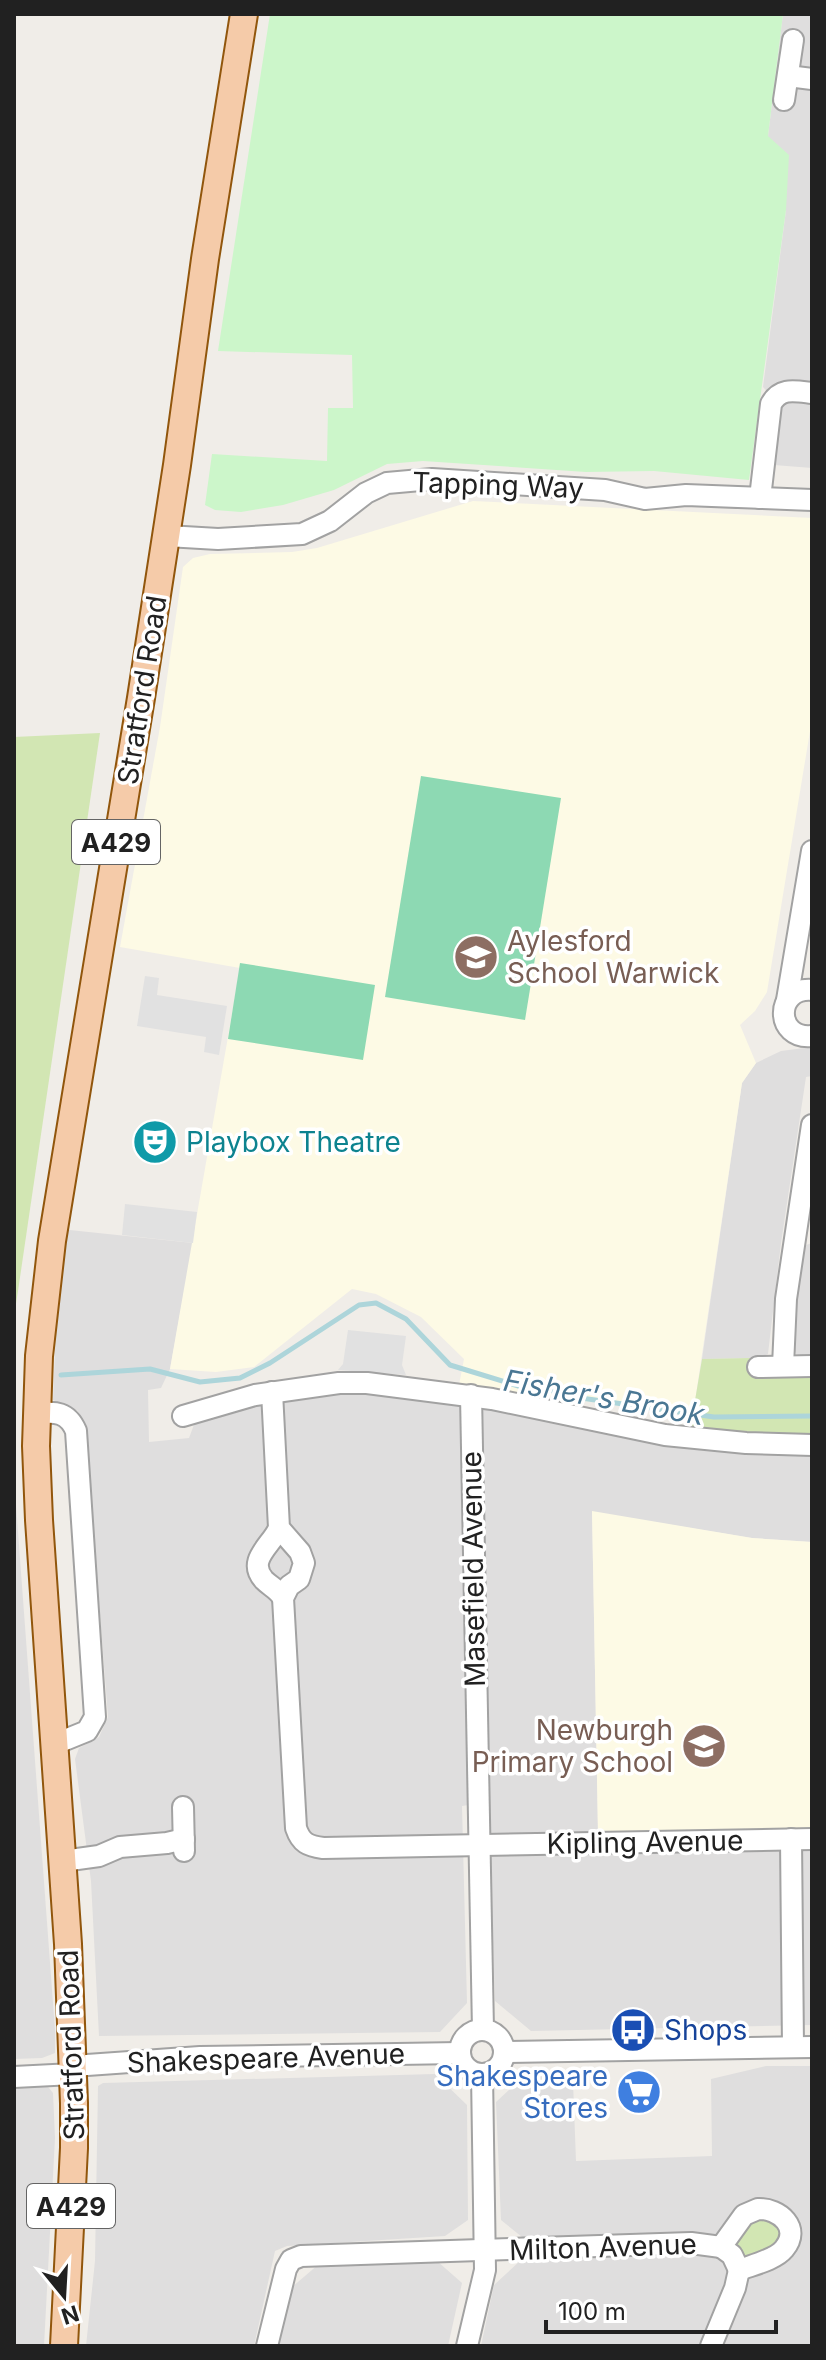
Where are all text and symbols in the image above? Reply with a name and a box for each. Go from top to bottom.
street label: Tapping Way [412,465,584,505]
street label: Stratford Road [110,593,174,787]
road number: A429 [72,820,160,864]
place label: Aylesford School Warwick [507,924,719,990]
school or university icon: Aylesford School Warwick [452,933,500,981]
theatre icon: Playbox Theatre [131,1118,179,1166]
place label: Playbox Theatre [186,1125,401,1159]
water label: Fisher's Brook [501,1362,708,1432]
street label: Masefield Avenue [454,1451,492,1687]
place label: Newburgh Primary School [472,1713,673,1779]
school or university icon: Newburgh Primary School [680,1722,728,1770]
street label: Kipling Avenue [546,1823,744,1861]
street label: Stratford Road [51,1949,91,2141]
bus stop icon: Shops [609,2006,657,2054]
place label: Shops [664,2013,747,2047]
street label: Shakespeare Avenue [126,2036,406,2080]
place label: Shakespeare Stores [436,2059,608,2125]
supermarket icon: Shakespeare Stores [615,2068,663,2116]
road number: A429 [27,2184,115,2228]
street label: Milton Avenue [509,2227,697,2267]
north arrow [24,2256,104,2336]
scale bar [546,2284,776,2334]
text: 100 m [558,2297,626,2326]
text: N [58,2300,82,2330]

